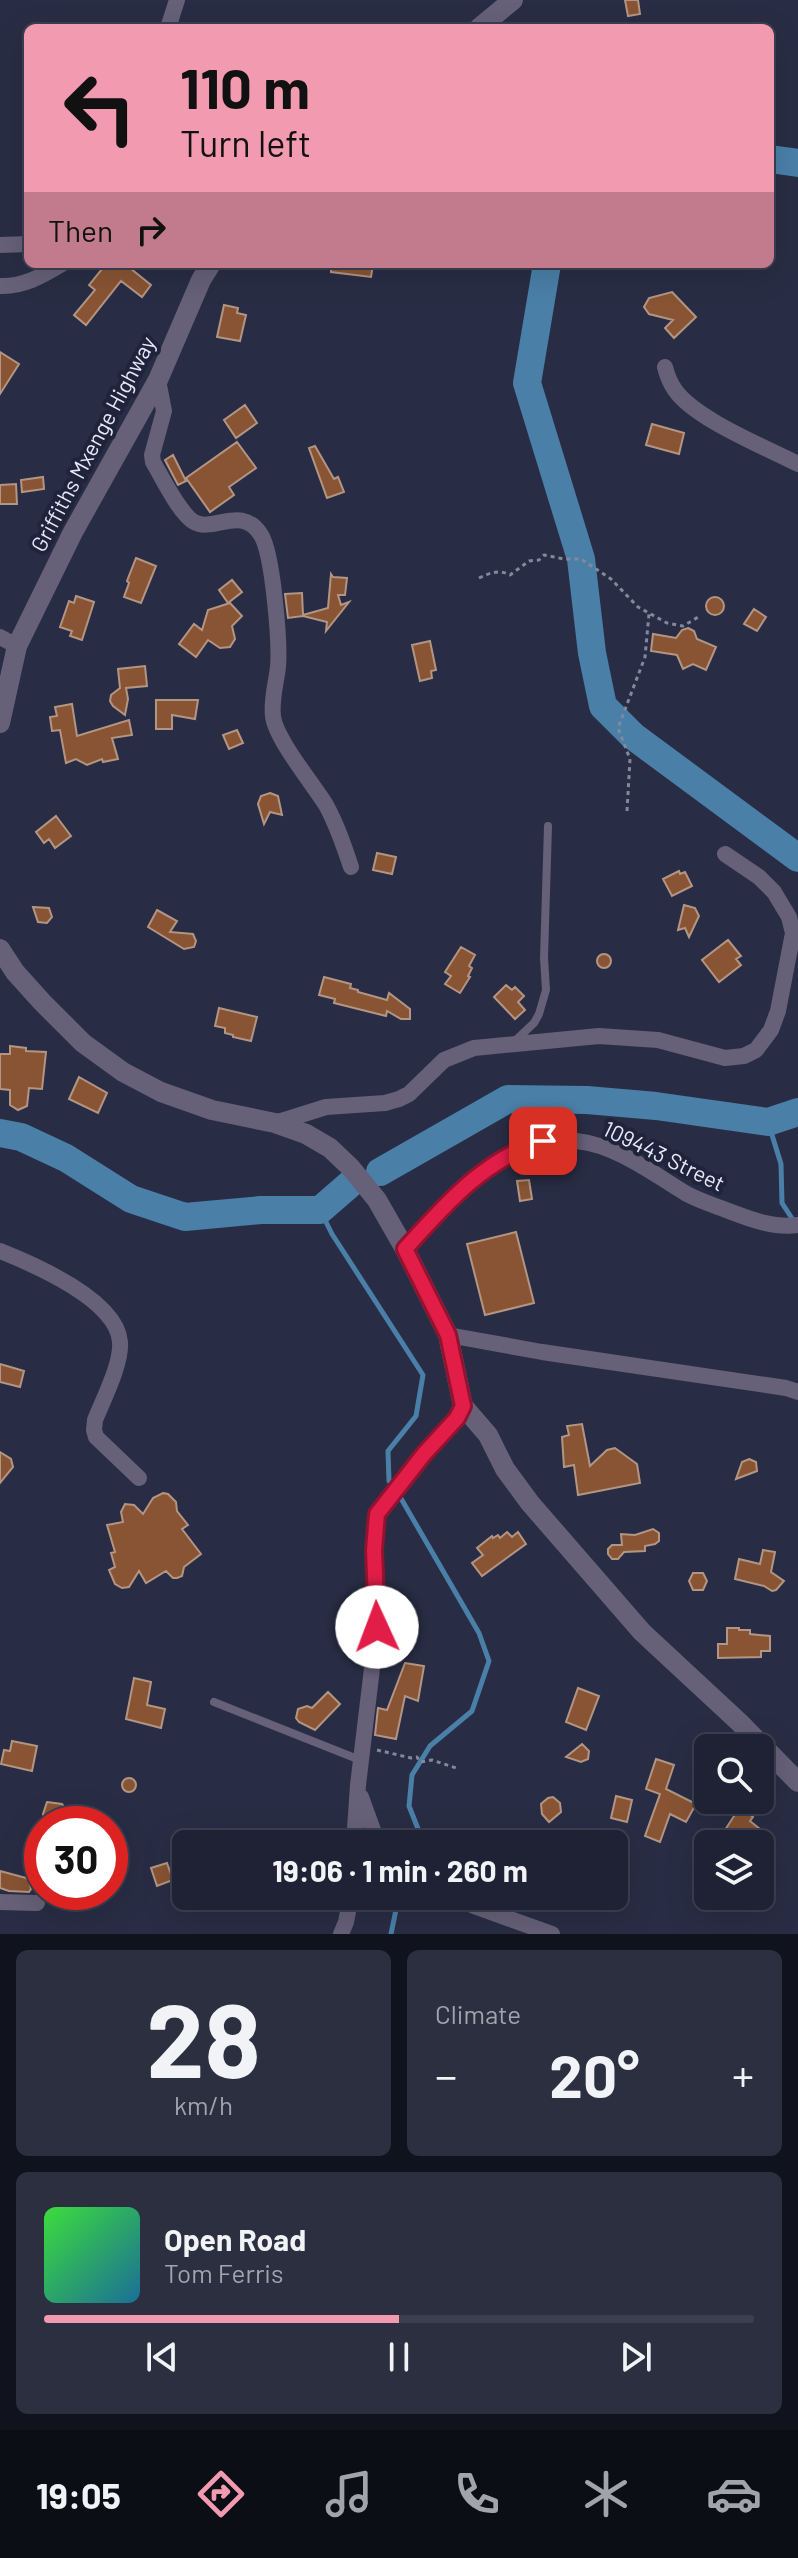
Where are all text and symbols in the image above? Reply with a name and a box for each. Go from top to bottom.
text: 110 m [180,53,310,120]
icon: left [48,56,152,160]
text: Turn left [180,121,311,164]
icon: right [129,208,173,252]
text: Then [48,212,113,248]
street label: Griffiths Mxenge Highway [24,331,160,556]
pin [509,1107,577,1175]
street label: 109443 Street [600,1115,729,1196]
icon: arrive [521,1119,565,1163]
position arrow [335,1585,419,1669]
map controls [694,1734,774,1910]
button: search [694,1734,774,1814]
speed limit sign: 30 [24,1806,128,1910]
button: layers [694,1830,774,1910]
text: 19:06 · 1 min · 260 m [272,1852,528,1888]
text: 28 [146,1974,261,2099]
text: Climate [435,1998,521,2029]
text: 20° [549,2038,640,2110]
text: − [435,2048,457,2101]
text: + [732,2048,754,2101]
text: km/h [174,2089,233,2120]
text: Open Road [164,2221,306,2257]
text: Tom Ferris [164,2257,284,2288]
icon: previous [140,2335,184,2379]
icon: pause [377,2335,421,2379]
icon: next [614,2335,658,2379]
icon: directions [193,2466,249,2522]
icon: music [321,2466,377,2522]
icon: phone [449,2466,505,2522]
icon: climate [578,2466,634,2522]
icon: car [706,2466,762,2522]
text: 19:05 [36,2473,121,2516]

